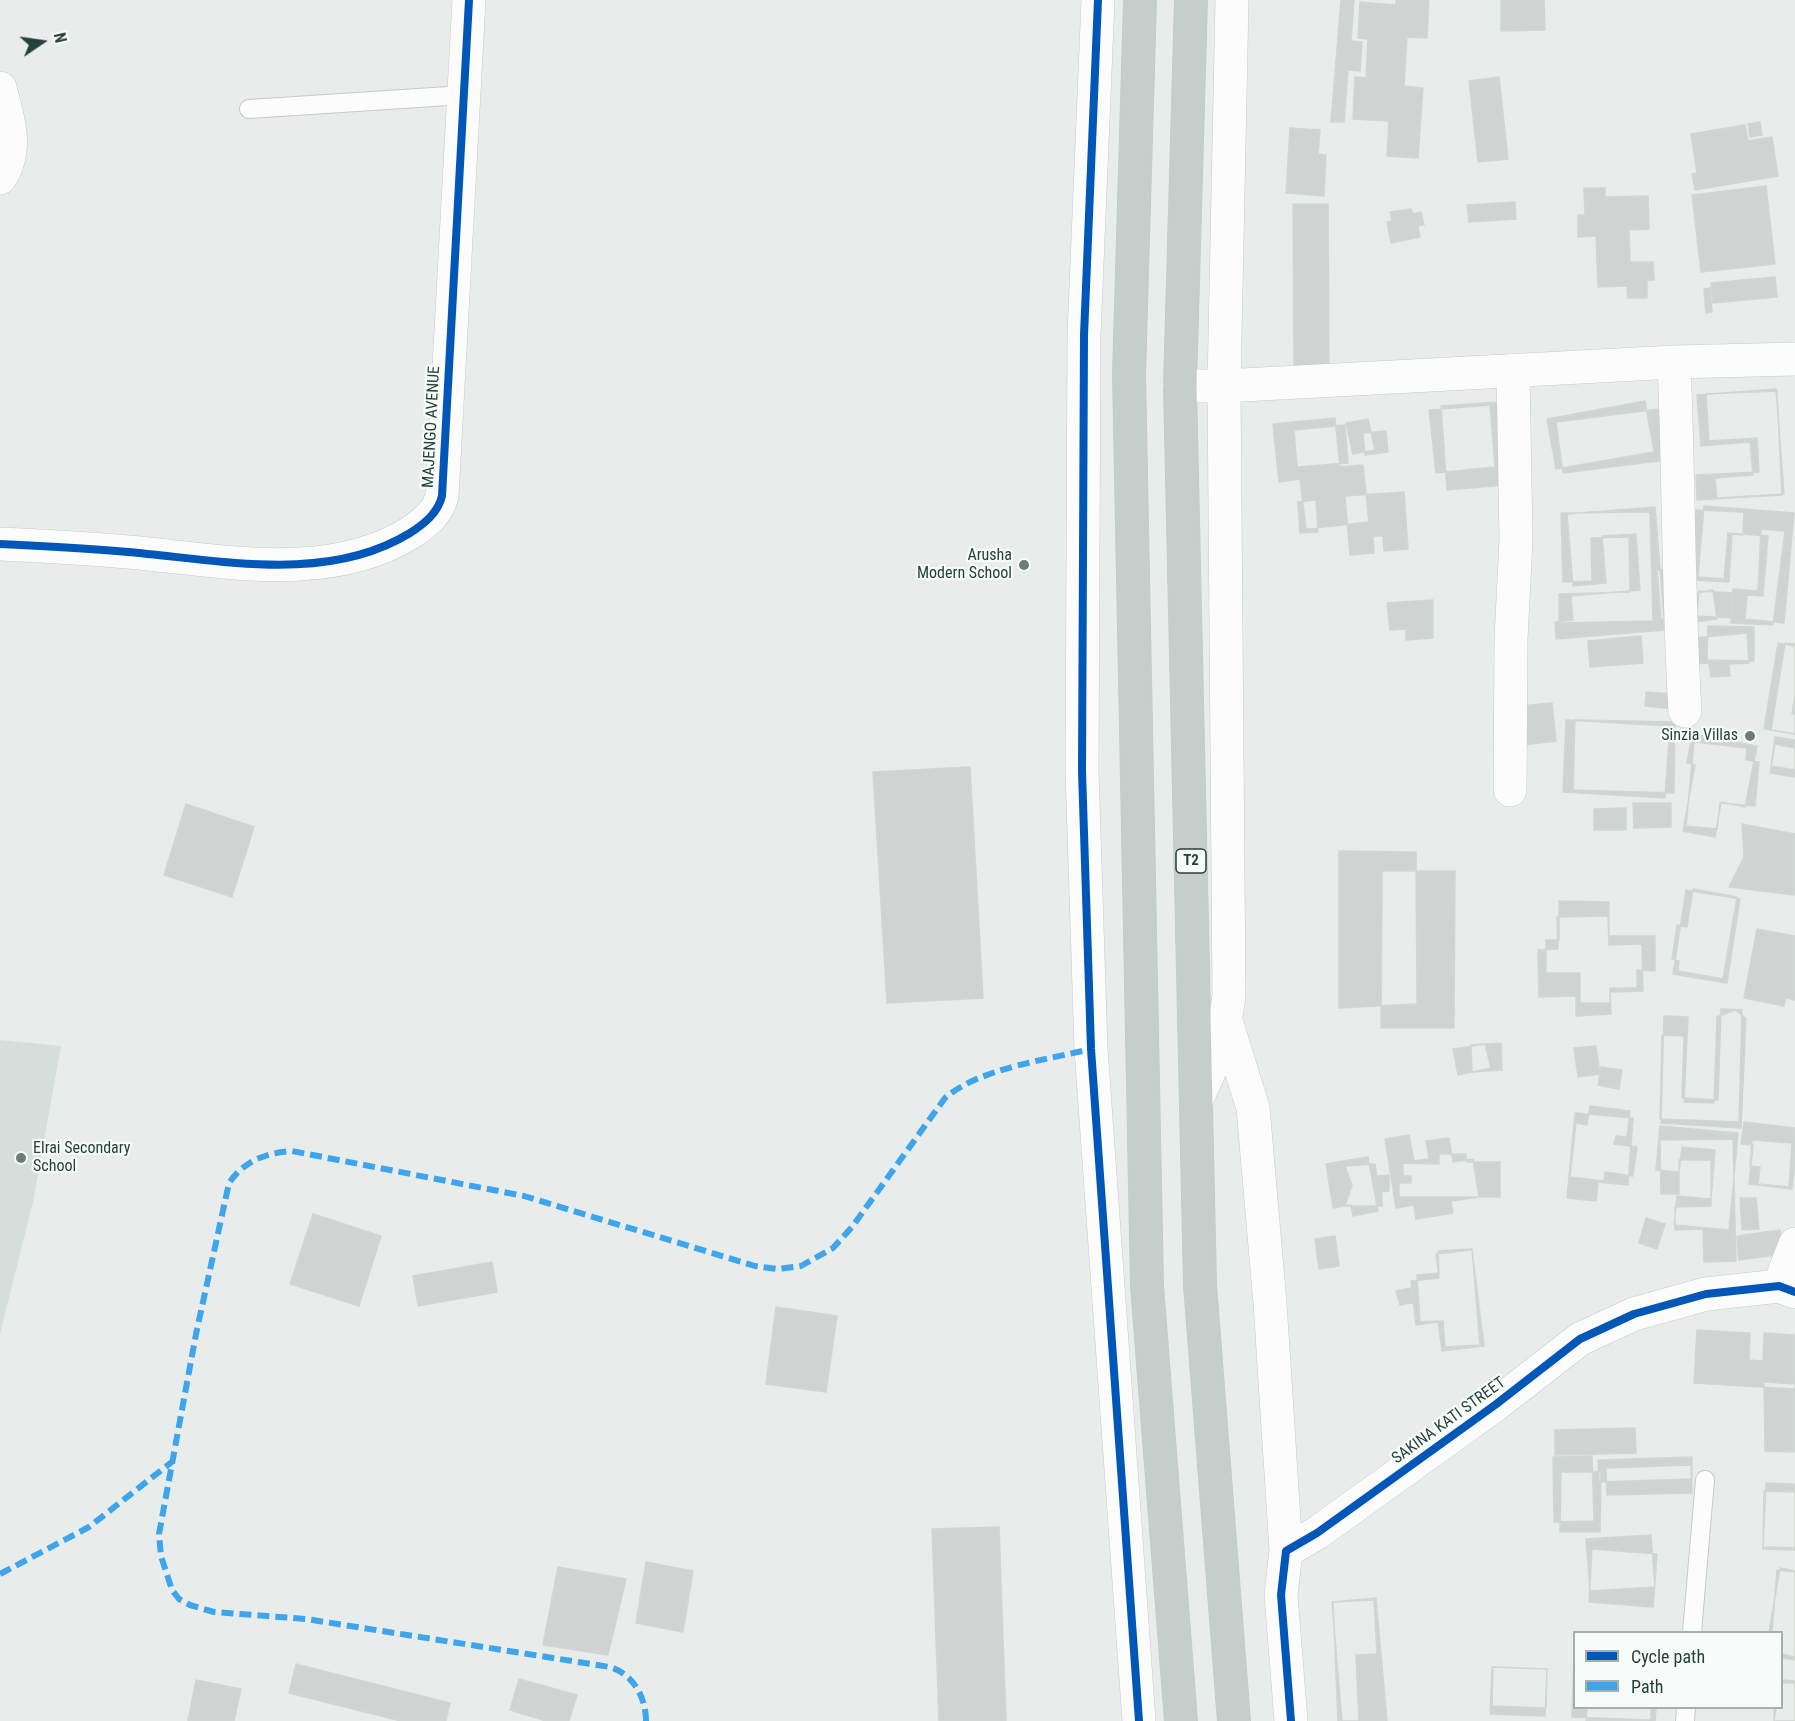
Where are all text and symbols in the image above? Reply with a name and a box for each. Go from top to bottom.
north arrow [12,12,72,72]
text: N [50,31,70,45]
street label: MAJENGO AVENUE [419,366,445,488]
place label: Arusha Modern School [917,546,1012,584]
marker: Arusha Modern School [1017,558,1031,572]
place label: Sinzia Villas [1661,726,1738,746]
marker: Sinzia Villas [1743,729,1757,743]
road number: T2 [1176,849,1206,873]
place label: Elrai Secondary School [33,1139,130,1177]
marker: Elrai Secondary School [14,1151,28,1165]
street label: SAKINA KATI STREET [1388,1373,1510,1469]
legend [1573,1631,1783,1709]
text: Cycle path [1631,1646,1705,1667]
text: Path [1631,1676,1664,1697]

